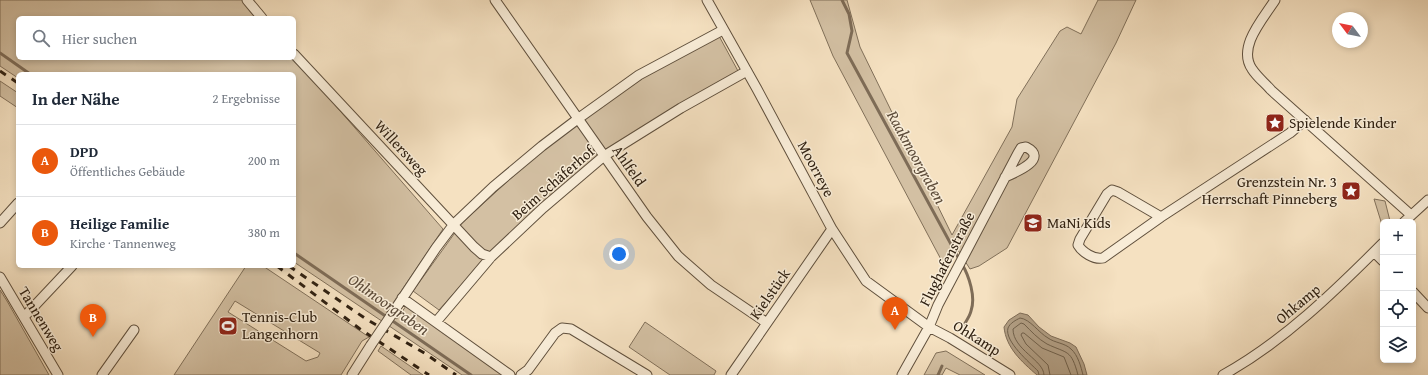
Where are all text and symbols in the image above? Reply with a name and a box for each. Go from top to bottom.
north arrow [1332,12,1368,48]
search box [16,16,296,60]
icon: search [30,27,52,49]
text: Hier suchen [62,28,137,49]
text: In der Nähe [32,86,120,111]
text: 2 Ergebnisse [212,89,280,108]
water label: Raakmoorgraben [881,105,953,208]
place icon: Spielende Kinder [1264,112,1286,134]
place label: Spielende Kinder [1289,112,1396,133]
street label: Willersweg [370,115,433,181]
street label: Moorreye [793,137,840,201]
street label: Beim Schäferhof [507,139,600,224]
text: DPD [70,141,98,162]
street label: Ahlfeld [608,141,651,190]
text: A [41,151,49,170]
text: 200 m [248,151,280,170]
text: Öffentliches Gebäude [70,162,185,181]
place label: Grenzstein Nr. 3 Herrschaft Pinneberg [1202,171,1338,209]
place icon: Grenzstein Nr. 3 Herrschaft Pinneberg [1340,180,1362,202]
street label: Flughafenstraße [914,208,979,309]
school or university icon: MaNi Kids [1022,212,1044,234]
place label: MaNi Kids [1047,212,1111,233]
text: Heilige Familie [70,213,169,234]
map controls [1380,219,1416,363]
button: + [1380,219,1416,255]
text: B [41,223,49,242]
text: 380 m [248,223,280,242]
text: Kirche · Tannenweg [70,234,176,253]
your location [609,244,629,264]
button: − [1380,255,1416,291]
street label: Kielstück [744,264,795,323]
water label: Ohlmoorgraben [343,267,435,341]
street label: Ohkamp [1271,279,1325,329]
street label: Tannenweg [14,282,69,355]
button: locate [1380,291,1416,327]
pin: A [882,297,908,330]
pin: B [80,304,106,337]
place label: Tennis-Club Langenhorn [242,306,319,344]
sports icon: Tennis-Club Langenhorn [217,315,239,337]
street label: Ohkamp [949,315,1005,360]
button: layers [1380,327,1416,363]

